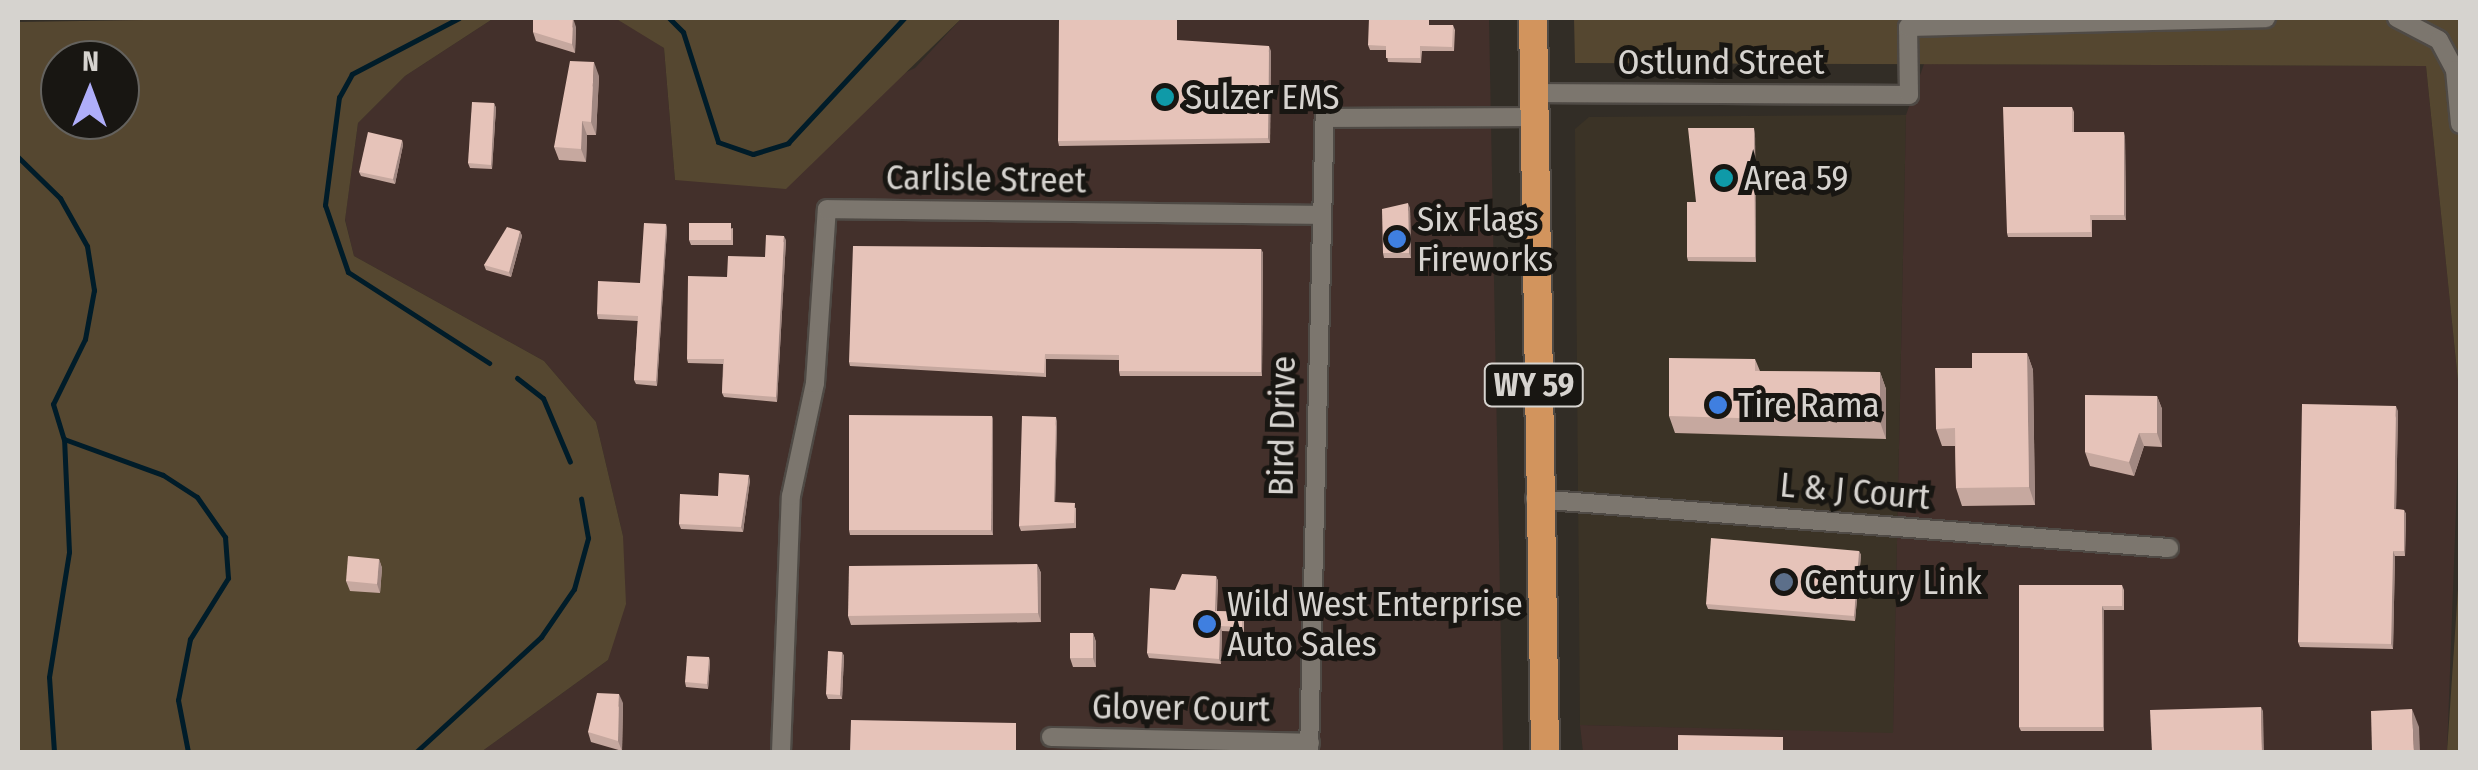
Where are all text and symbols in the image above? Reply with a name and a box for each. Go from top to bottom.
north arrow [40,40,140,140]
street label: Ostlund Street [1617,41,1825,83]
text: N [82,45,99,78]
place label: Sulzer EMS [1185,76,1340,118]
marker: Sulzer EMS [1154,86,1176,108]
street label: Carlisle Street [885,156,1087,202]
place label: Area 59 [1744,157,1849,199]
marker: Area 59 [1713,167,1735,189]
place label: Six Flags Fireworks [1417,198,1553,280]
marker: Six Flags Fireworks [1386,228,1408,250]
street label: Bird Drive [1260,356,1304,496]
road number: WY 59 [1482,358,1586,412]
place label: Tire Rama [1738,384,1880,426]
marker: Tire Rama [1707,394,1729,416]
street label: L & J Court [1778,464,1932,518]
place label: Century Link [1804,561,1982,603]
marker: Century Link [1773,571,1795,593]
place label: Wild West Enterprise Auto Sales [1227,583,1523,665]
marker: Wild West Enterprise Auto Sales [1196,613,1218,635]
street label: Glover Court [1092,685,1270,731]

